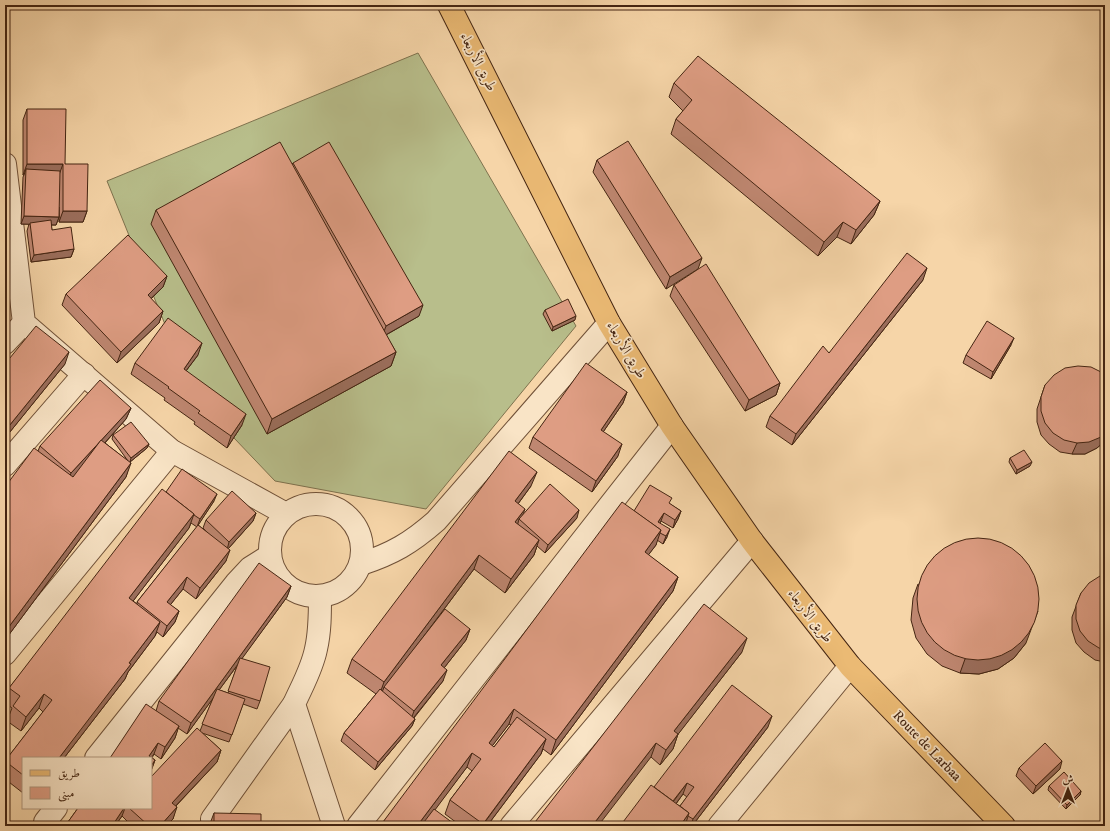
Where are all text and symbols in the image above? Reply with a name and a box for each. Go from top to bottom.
street label: طريق الأربعاء [456,29,502,95]
street label: طريق الأربعاء [602,317,652,382]
street label: طريق الأربعاء [783,584,838,647]
street label: Route de Larbaa [889,707,965,785]
legend [22,757,152,809]
text: طريق [58,766,80,781]
north arrow [1048,769,1088,809]
text: ش [1063,773,1074,787]
text: مبنى [58,786,74,802]

